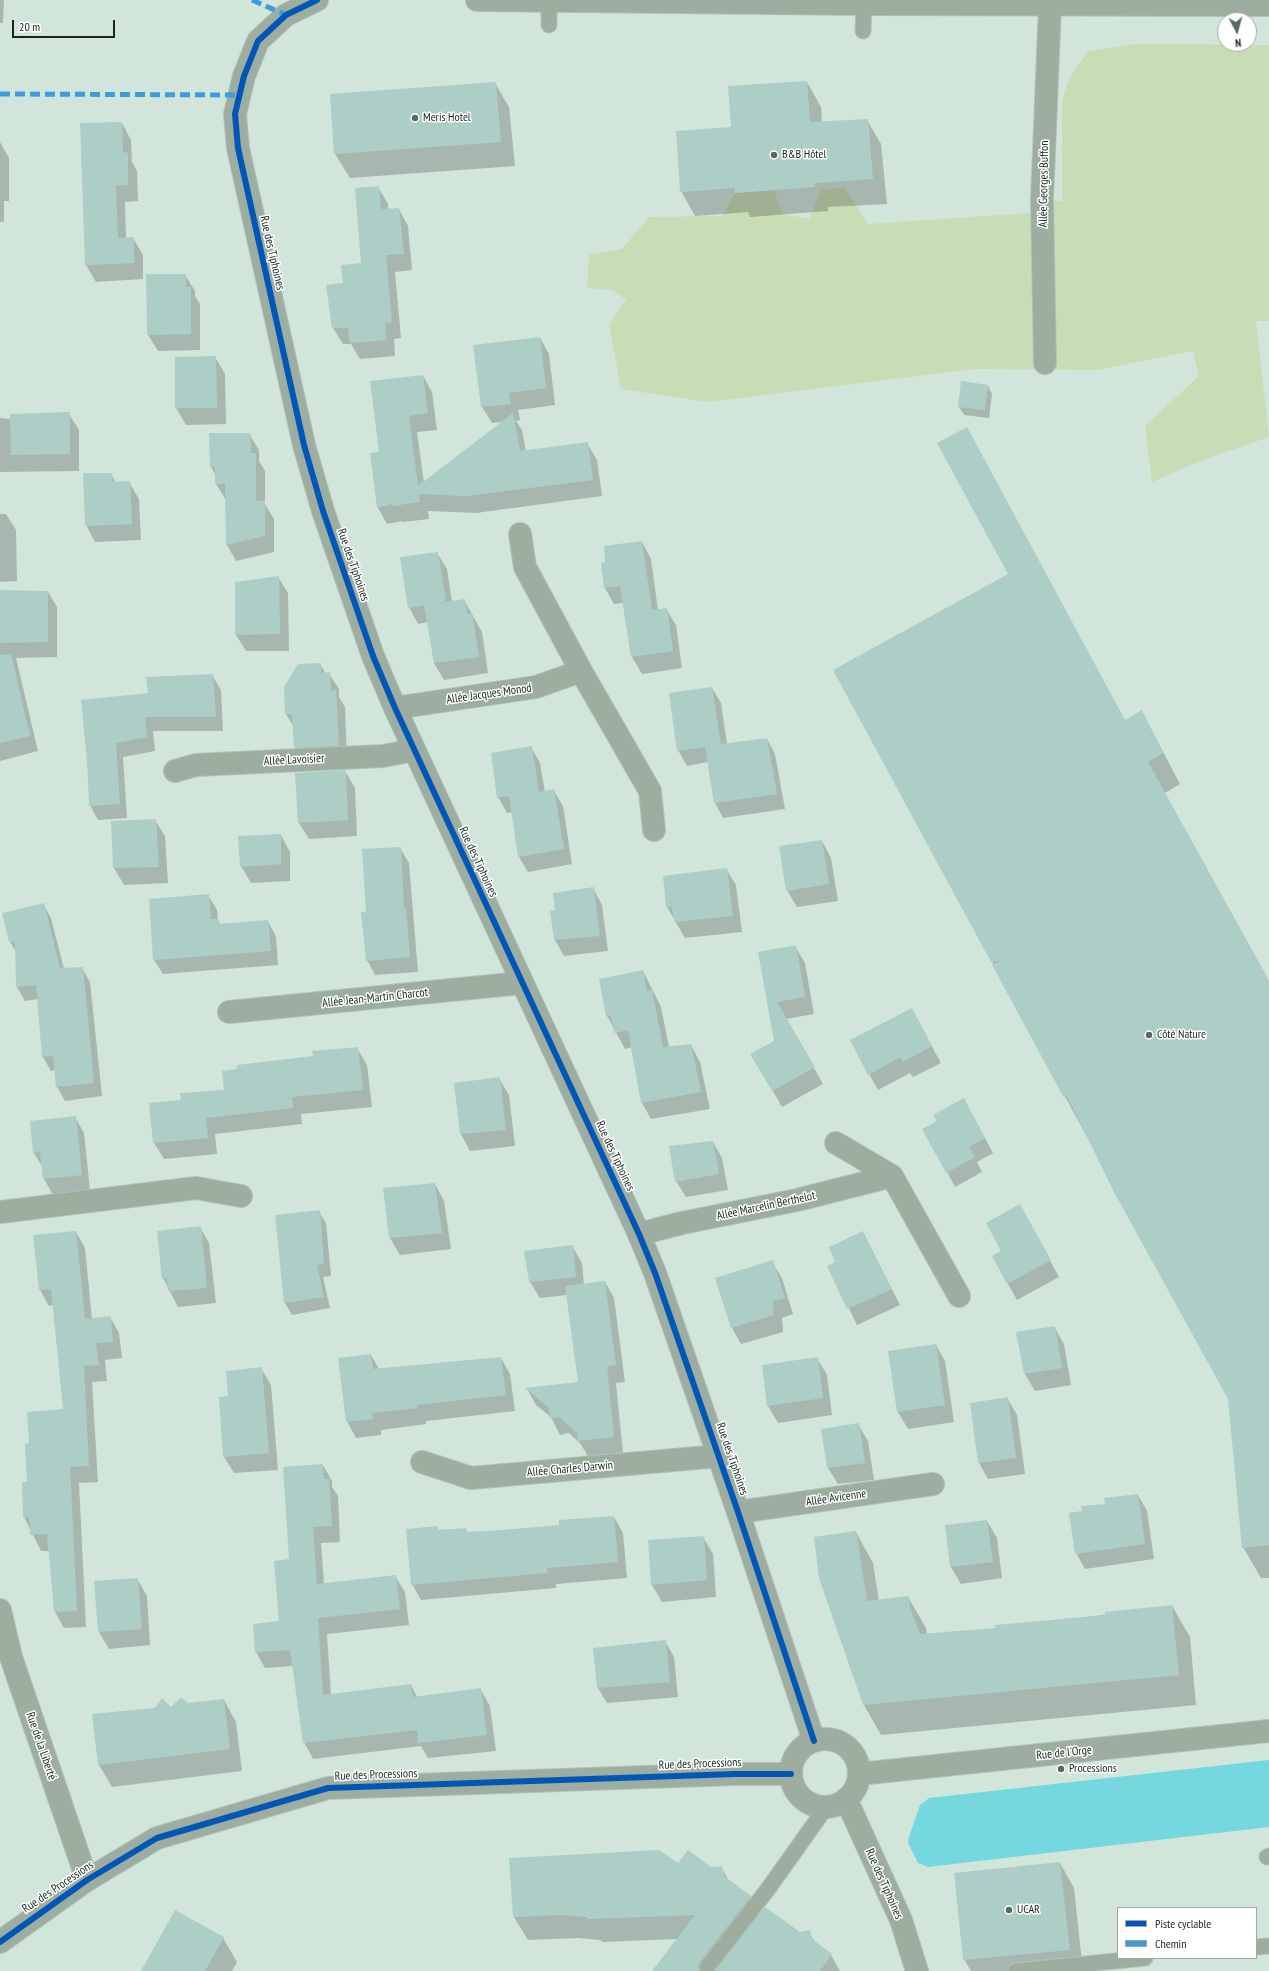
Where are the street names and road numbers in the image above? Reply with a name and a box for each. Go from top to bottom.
street label: Allée Georges Buffon [1036,140,1052,228]
street label: Rue des Tiphoines [256,214,288,292]
street label: Rue des Tiphoines [334,527,372,603]
street label: Allée Jacques Monod [446,681,532,707]
street label: Allée Lavoisier [263,751,325,769]
street label: Rue des Tiphoines [455,825,501,899]
street label: Allée Jean-Martin Charcot [321,985,429,1011]
street label: Rue des Tiphoines [592,1119,638,1193]
street label: Allée Marcelin Berthelot [715,1188,817,1224]
street label: Rue des Tiphoines [713,1421,751,1497]
street label: Allée Charles Darwin [526,1458,614,1480]
street label: Allée Avicenne [805,1487,867,1509]
street label: Rue de la Liberté [23,1710,59,1782]
street label: Rue de l'Orge [1036,1743,1092,1763]
street label: Rue des Processions [658,1755,742,1773]
street label: Rue des Processions [334,1766,418,1784]
street label: Rue des Tiphoines [862,1846,906,1922]
street label: Rue des Processions [20,1858,96,1916]

